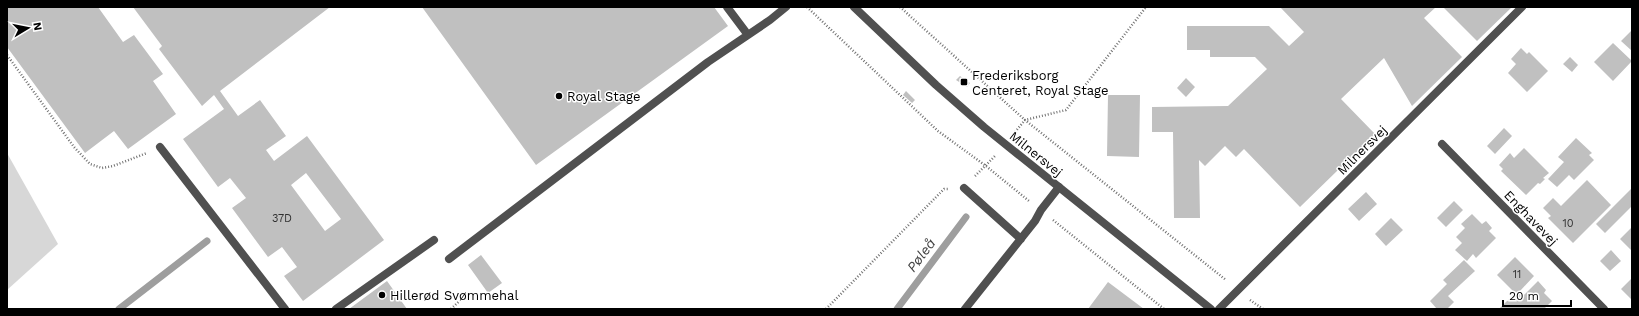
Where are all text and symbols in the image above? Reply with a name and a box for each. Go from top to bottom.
north arrow [8,8,48,48]
text: N [30,21,44,31]
place label: Frederiksborg Centeret, Royal Stage [972,68,1109,98]
marker: Frederiksborg Centeret, Royal Stage [959,77,969,87]
place label: Royal Stage [567,89,640,104]
marker: Royal Stage [554,91,564,101]
street label: Milnersvej [1334,122,1390,178]
street label: Milnersvej [1007,128,1065,180]
street label: Enghavevej [1501,188,1561,248]
house number: 37D [272,212,292,225]
house number: 10 [1562,217,1574,230]
water label: Pøleå [903,235,939,275]
house number: 11 [1513,268,1521,281]
scale bar [1503,282,1571,308]
place label: Hillerød Svømmehal [390,288,518,303]
text: 20 m [1509,289,1539,303]
marker: Hillerød Svømmehal [377,290,387,300]

